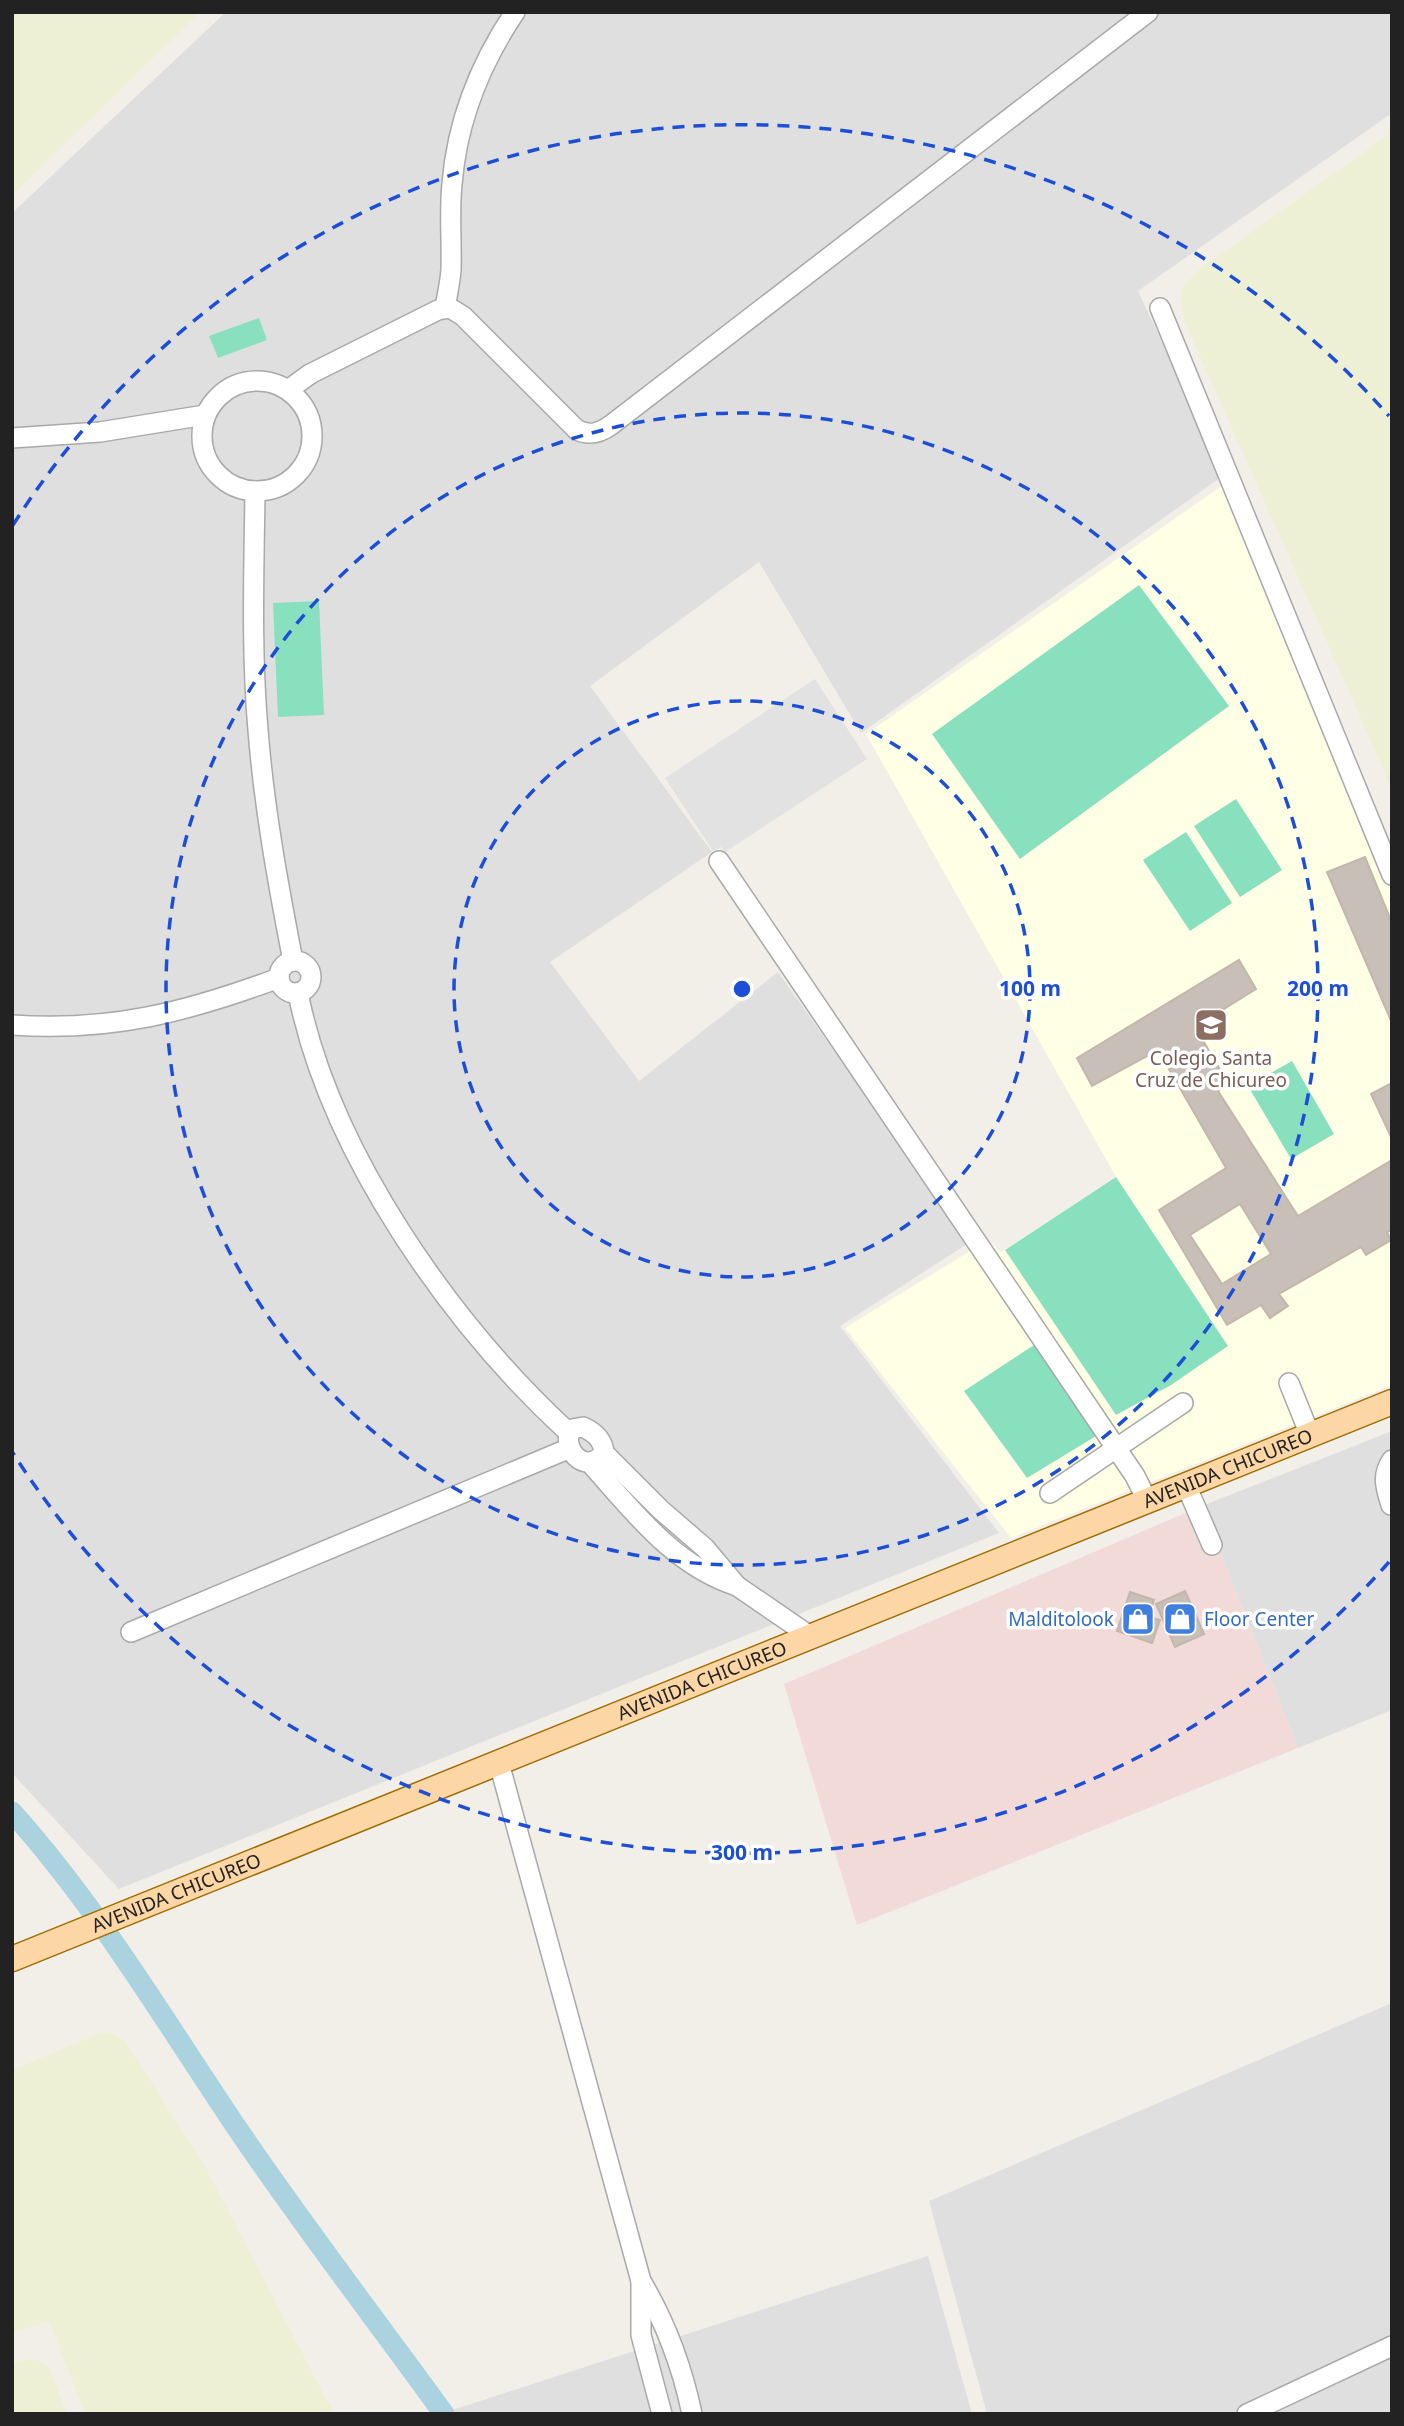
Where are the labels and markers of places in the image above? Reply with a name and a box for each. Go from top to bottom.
centre of rings [730,977,754,1001]
school or university icon: Colegio Santa Cruz de Chicureo [1192,1006,1230,1044]
place label: Colegio Santa Cruz de Chicureo [1135,1045,1287,1093]
shop icon: Malditolook [1119,1600,1157,1638]
shop icon: Floor Center [1161,1600,1199,1638]
place label: Malditolook [1008,1606,1114,1632]
place label: Floor Center [1204,1606,1315,1632]

